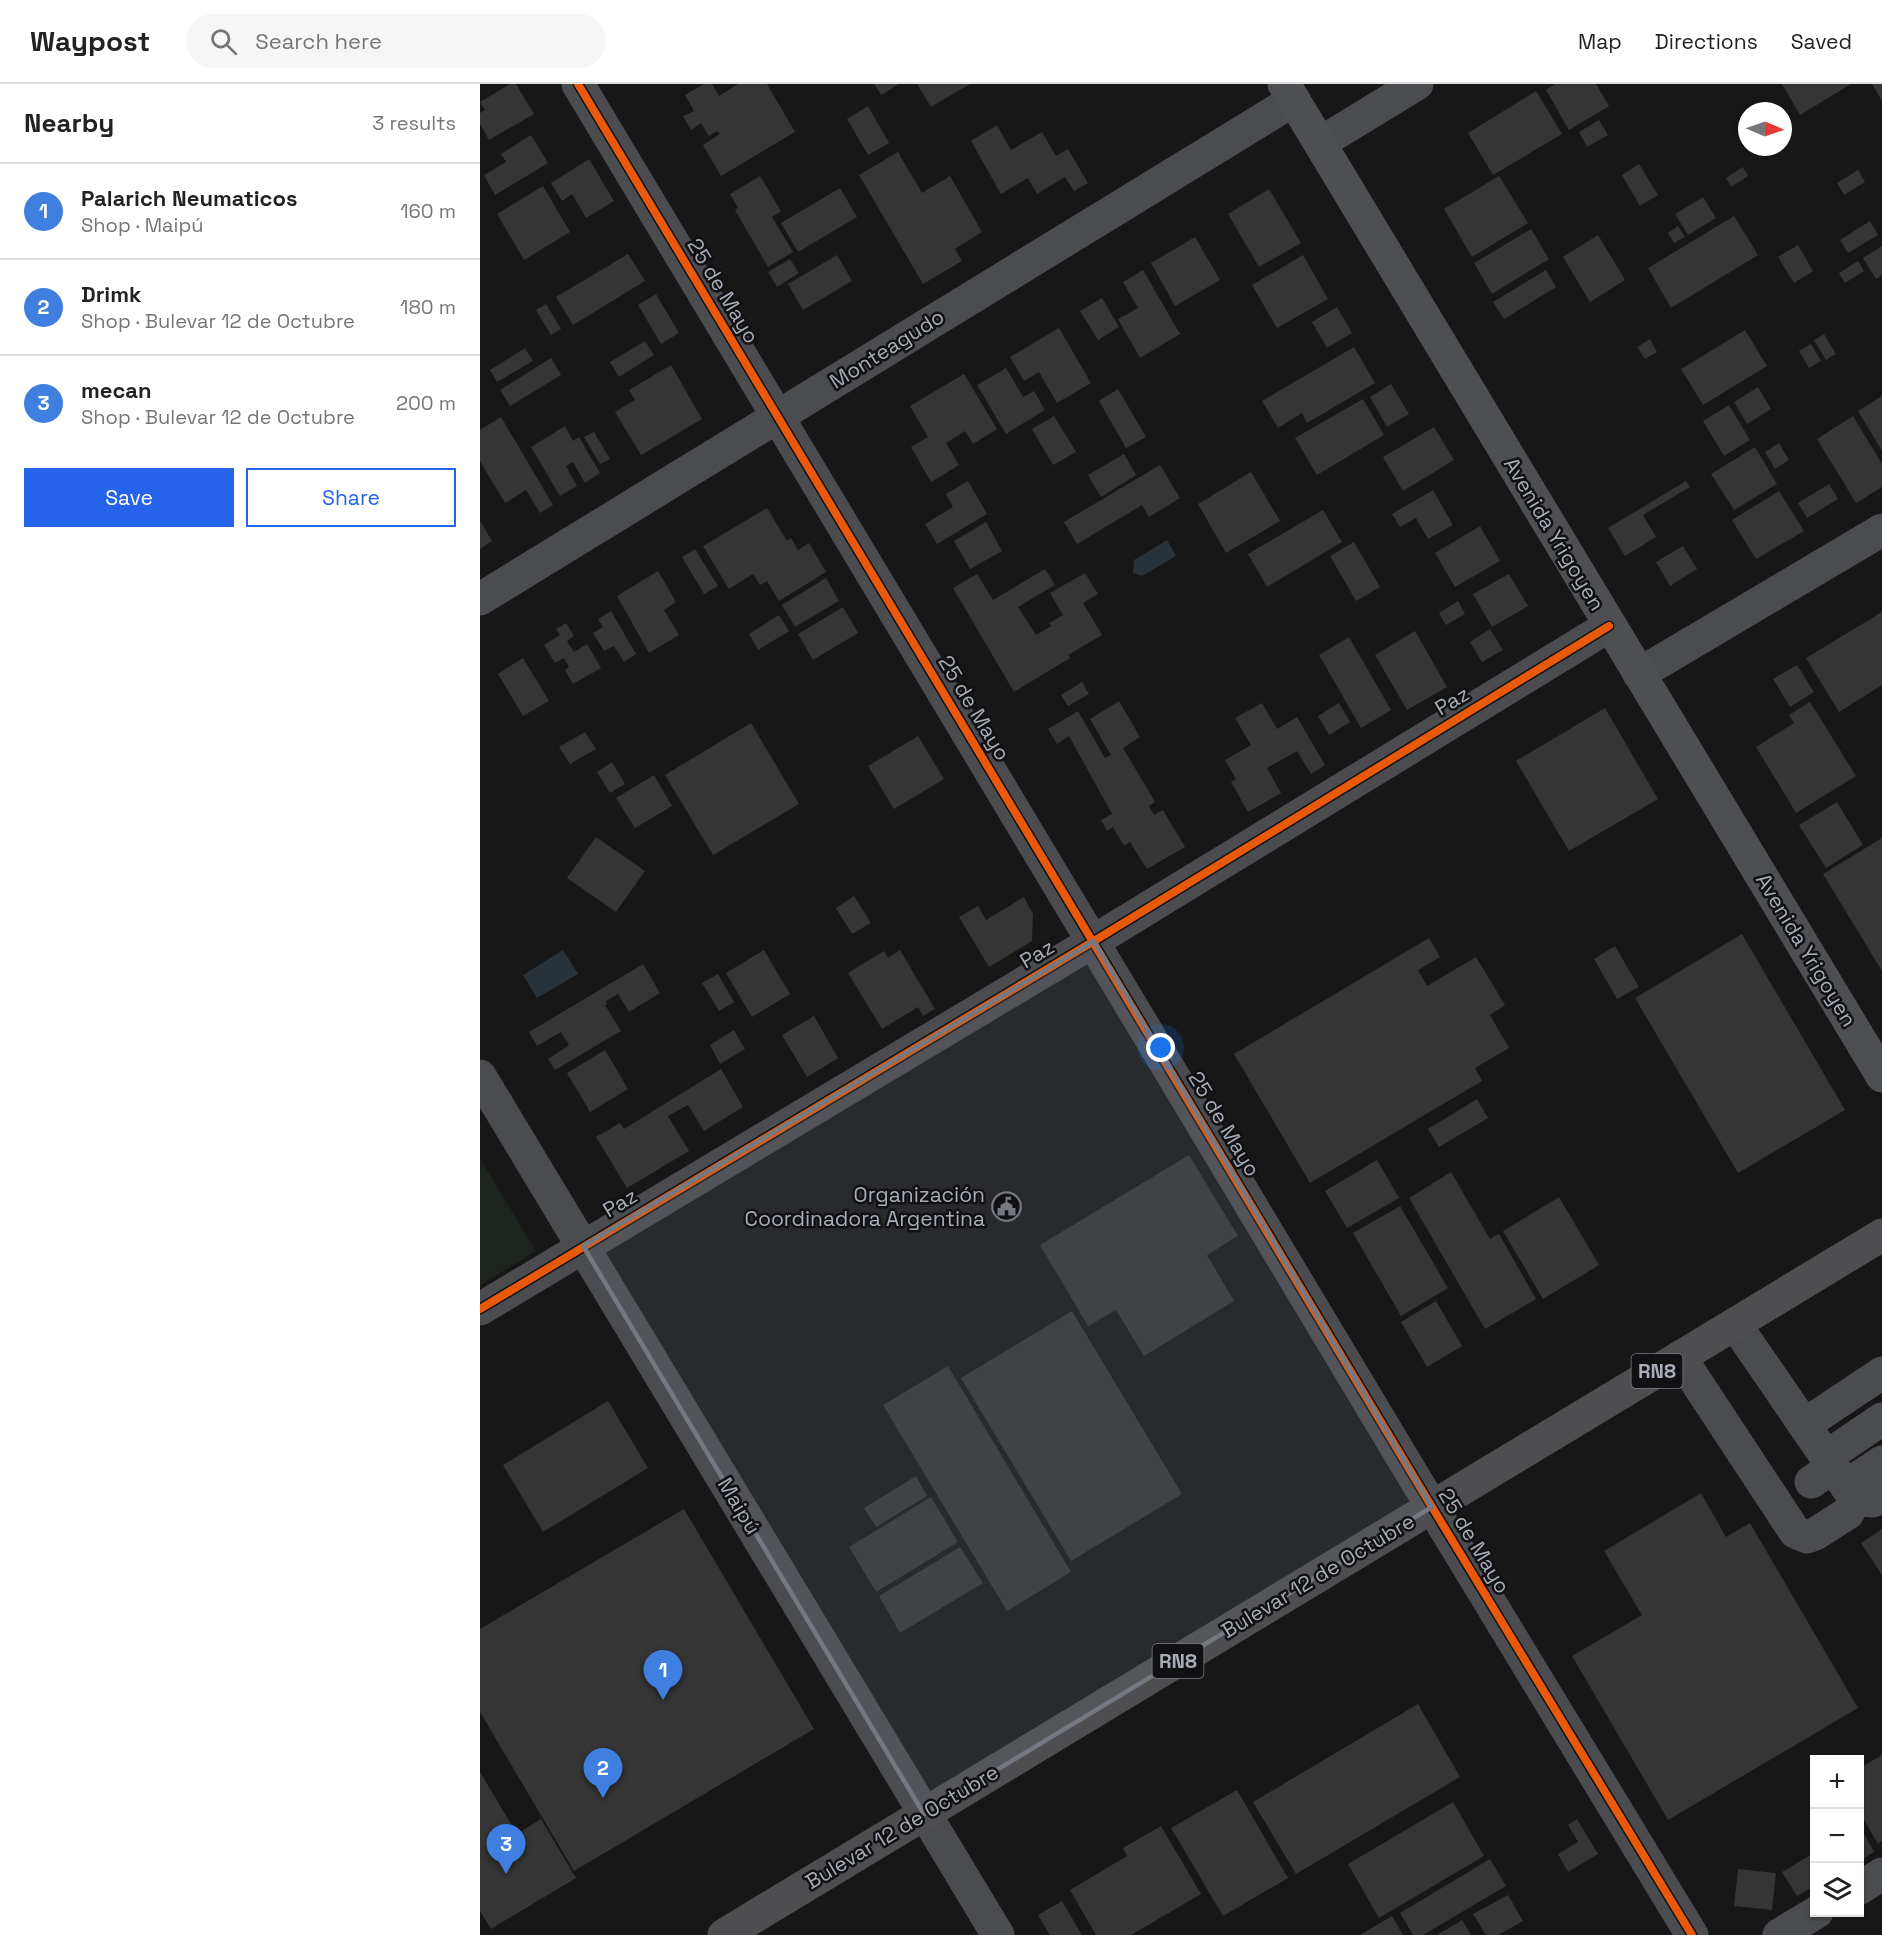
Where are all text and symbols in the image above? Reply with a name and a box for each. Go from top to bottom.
search box [186,14,606,68]
text: Waypost [30,23,150,59]
icon: search [207,25,240,58]
text: Search here [255,27,382,55]
text: Map [1578,28,1622,55]
text: Directions [1655,28,1758,55]
text: Saved [1791,28,1852,55]
north arrow [1738,102,1792,156]
text: Nearby [24,106,114,140]
text: 3 results [372,110,456,136]
text: Palarich Neumaticos [81,184,297,212]
text: 1 [39,198,48,224]
text: 160 m [400,198,456,224]
text: Shop · Maipú [81,212,204,238]
street label: 25 de Mayo [682,233,765,348]
text: Drimk [81,280,141,308]
text: 2 [38,294,49,320]
text: 180 m [400,294,456,320]
street label: Monteagudo [824,303,949,394]
text: Shop · Bulevar 12 de Octubre [81,308,355,334]
text: mecan [81,376,152,404]
text: 3 [37,390,50,416]
text: 200 m [396,390,456,416]
text: Shop · Bulevar 12 de Octubre [81,404,355,430]
street label: Avenida Yrigoyen [1498,452,1611,615]
button: Save [24,468,234,527]
button: Share [246,468,456,527]
street label: 25 de Mayo [933,650,1016,765]
street label: Paz [1430,680,1474,721]
street label: Avenida Yrigoyen [1750,868,1863,1031]
street label: Paz [1015,933,1059,974]
your location [1146,1033,1175,1062]
street label: 25 de Mayo [1183,1066,1266,1181]
place label: Organización Coordinadora Argentina [744,1181,985,1232]
street label: Paz [598,1182,642,1223]
public building icon: Organización Coordinadora Argentina [990,1191,1022,1223]
road number: RN8 [1632,1354,1682,1388]
street label: Maipú [712,1472,767,1539]
street label: 25 de Mayo [1433,1483,1516,1598]
street label: Bulevar 12 de Octubre [1216,1507,1419,1644]
road number: RN8 [1152,1644,1204,1678]
pin: 1 [644,1650,682,1700]
pin: 2 [584,1748,622,1798]
map controls [1810,1755,1864,1917]
button: + [1810,1755,1864,1809]
street label: Bulevar 12 de Octubre [800,1758,1003,1895]
button: − [1810,1809,1864,1863]
pin: 3 [486,1824,526,1874]
button: layers [1810,1863,1864,1917]

